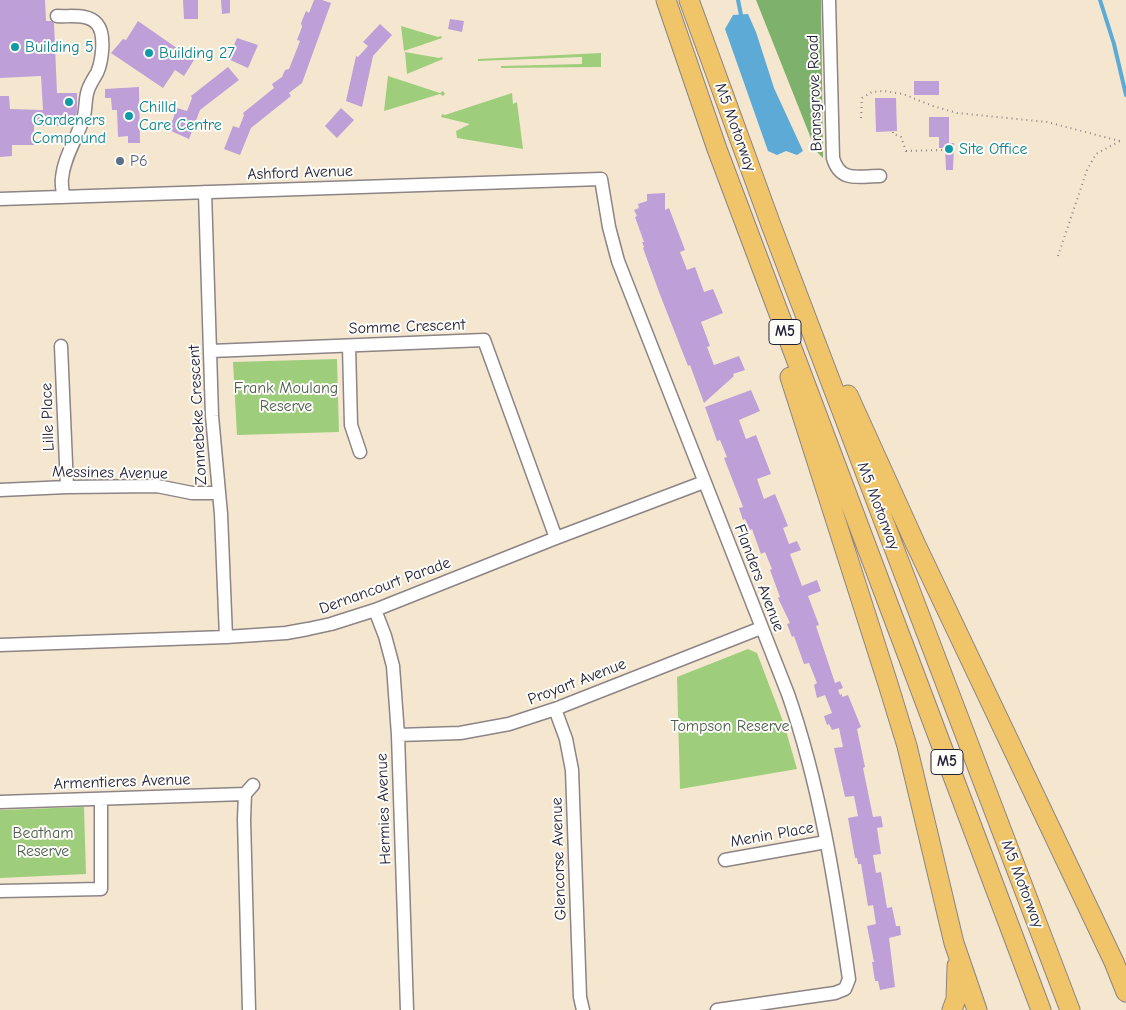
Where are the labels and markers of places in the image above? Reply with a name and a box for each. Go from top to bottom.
place label: Building 5 [25,37,94,57]
marker: Building 5 [9,41,21,53]
place label: Building 27 [159,43,235,63]
marker: Building 27 [143,47,155,59]
marker: Gardeners Compound [63,96,75,108]
place label: Chilld Care Centre [139,97,222,135]
place label: Gardeners Compound [32,110,106,148]
marker: Chilld Care Centre [123,110,135,122]
place label: Site Office [959,139,1028,159]
marker: Site Office [943,143,955,155]
place label: P6 [130,151,148,171]
marker: P6 [114,155,126,167]

